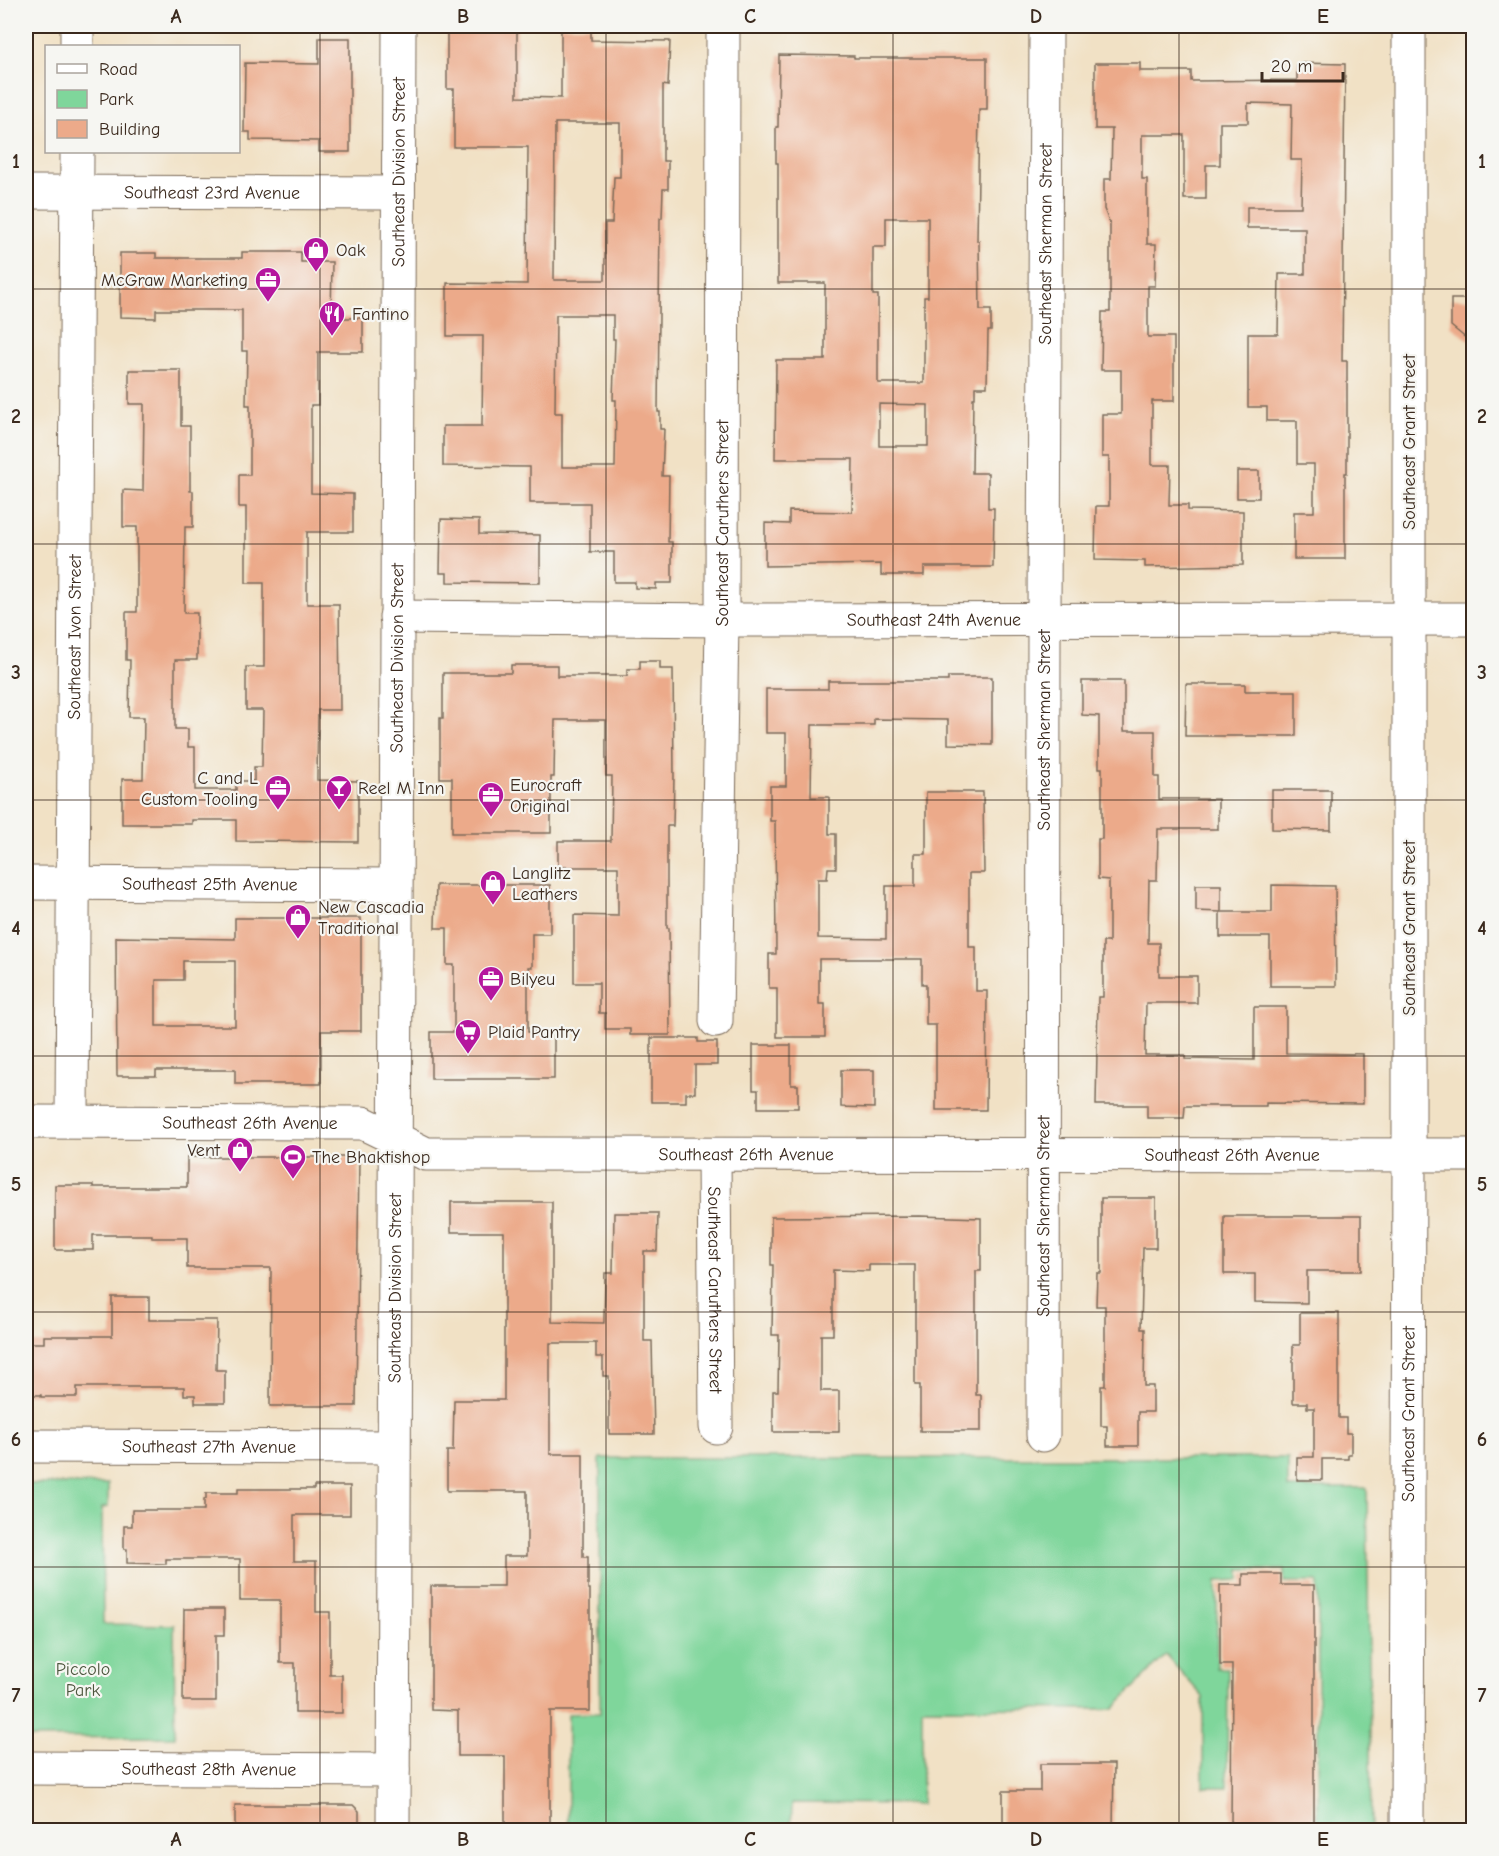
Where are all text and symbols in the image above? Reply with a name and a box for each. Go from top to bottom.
text: A [170,5,182,28]
text: B [457,5,469,28]
text: C [744,5,756,28]
text: D [1030,5,1042,28]
text: E [1317,5,1329,28]
legend [45,45,240,153]
scale bar [1262,45,1343,83]
text: 20 m [1271,56,1312,77]
text: Road [99,59,138,80]
street label: Southeast Division Street [388,76,409,267]
text: Park [99,89,134,110]
text: Building [99,119,161,140]
street label: Southeast Sherman Street [1034,142,1056,345]
text: 1 [12,150,20,173]
text: 1 [1478,150,1486,173]
street label: Southeast 23rd Avenue [124,182,300,203]
shop icon: Oak [301,235,331,273]
place label: Oak [336,240,366,261]
office icon: McGraw Marketing [253,265,283,303]
place label: McGraw Marketing [101,270,248,291]
restaurant icon: Fantino [317,299,347,337]
place label: Fantino [352,304,409,325]
street label: Southeast Grant Street [1399,353,1420,530]
text: 2 [11,405,21,428]
text: 2 [1477,405,1487,428]
street label: Southeast Caruthers Street [711,419,733,627]
street label: Southeast Ivon Street [64,553,85,720]
street label: Southeast Division Street [386,562,408,753]
street label: Southeast 24th Avenue [847,609,1021,630]
street label: Southeast Sherman Street [1033,628,1054,831]
text: 3 [11,661,21,684]
text: 3 [1477,661,1487,684]
place label: C and L Custom Tooling [141,768,258,810]
office icon: C and L Custom Tooling [263,773,293,811]
bar icon: Reel M Inn [324,773,354,811]
place label: Eurocraft Original [510,775,582,817]
place label: Reel M Inn [358,778,445,799]
office icon: Eurocraft Original [476,780,506,818]
street label: Southeast Grant Street [1399,839,1420,1016]
place label: Langlitz Leathers [512,863,577,905]
shop icon: Langlitz Leathers [478,868,508,906]
street label: Southeast 25th Avenue [122,873,298,895]
place label: New Cascadia Traditional [318,897,424,939]
shop icon: New Cascadia Traditional [283,902,313,940]
text: 4 [11,917,21,940]
text: 4 [1477,917,1487,940]
office icon: Bilyeu [476,964,506,1002]
place label: Bilyeu [510,969,555,990]
supermarket icon: Plaid Pantry [453,1017,483,1055]
place label: Plaid Pantry [488,1022,581,1043]
street label: Southeast 26th Avenue [162,1112,338,1133]
street label: Southeast Sherman Street [1033,1114,1054,1317]
shop icon: Vent [225,1135,255,1173]
place label: Vent [187,1140,221,1161]
sports icon: The Bhaktishop [278,1142,308,1180]
street label: Southeast 26th Avenue [659,1144,834,1165]
street label: Southeast 26th Avenue [1145,1144,1320,1165]
place label: The Bhaktishop [312,1147,430,1168]
text: 5 [11,1173,21,1196]
text: 5 [1477,1173,1487,1196]
street label: Southeast Caruthers Street [704,1187,726,1394]
street label: Southeast Division Street [384,1192,406,1383]
street label: Southeast Grant Street [1397,1325,1419,1502]
text: 6 [11,1428,21,1451]
text: 6 [1477,1428,1487,1451]
street label: Southeast 27th Avenue [122,1436,296,1457]
park label: Piccolo Park [56,1659,110,1701]
text: 7 [12,1684,21,1707]
text: 7 [1478,1684,1487,1707]
street label: Southeast 28th Avenue [121,1758,296,1780]
text: A [170,1828,182,1851]
text: B [457,1828,469,1851]
text: C [744,1828,756,1851]
text: D [1030,1828,1042,1851]
text: E [1317,1828,1329,1851]

